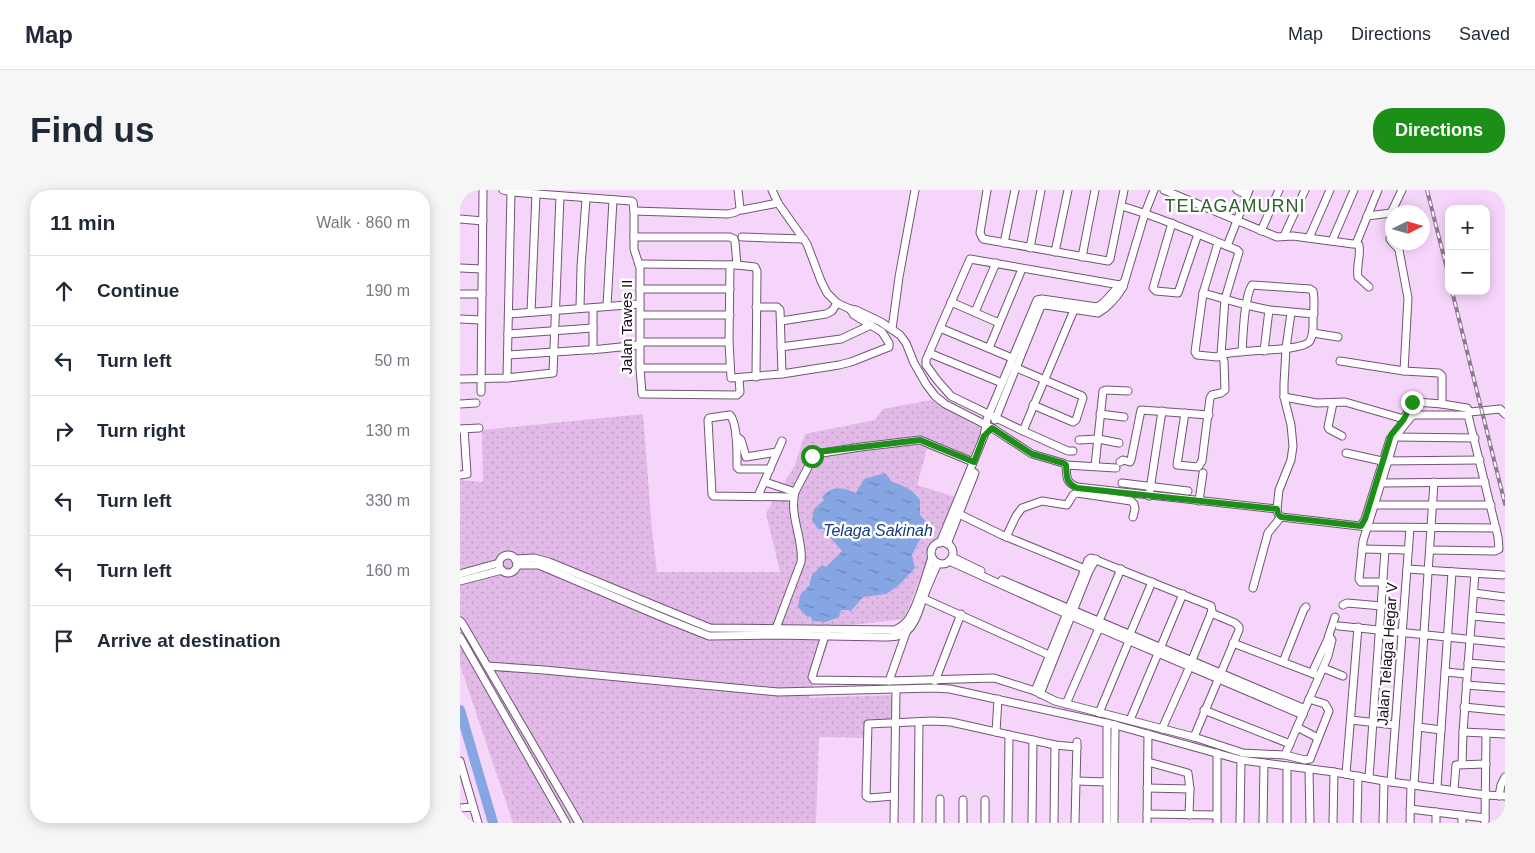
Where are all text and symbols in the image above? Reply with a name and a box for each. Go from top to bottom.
text: Map [25,21,73,48]
text: Map [1288,24,1323,44]
text: Directions [1351,24,1431,44]
text: Saved [1459,24,1510,44]
button: Directions [1373,108,1505,153]
text: Find us [30,110,154,149]
district label: TELAGAMURNI [1164,196,1306,216]
north arrow [1385,205,1430,250]
map controls [1445,205,1490,295]
button: + [1445,205,1490,250]
text: 11 min [50,211,115,234]
text: Walk · 860 m [316,214,410,231]
button: − [1445,250,1490,295]
icon: ahead [50,277,78,305]
text: Continue [97,280,179,301]
street label: Jalan Tawes II [618,280,635,374]
text: 190 m [366,282,410,299]
icon: left [50,347,78,375]
text: Turn left [97,350,172,371]
text: 50 m [374,352,410,369]
route end [1401,391,1424,414]
icon: right [50,417,78,445]
text: Turn right [97,420,185,441]
text: 130 m [366,422,410,439]
route start [801,445,824,468]
icon: left [50,487,78,515]
text: Turn left [97,490,172,511]
text: 330 m [366,492,410,509]
water label: Telaga Sakinah [823,522,933,539]
icon: left [50,557,78,585]
text: Turn left [97,560,172,581]
text: 160 m [366,562,410,579]
street label: Jalan Telaga Hegar V [1374,582,1400,726]
icon: arrive [50,627,78,655]
text: Arrive at destination [97,630,281,651]

